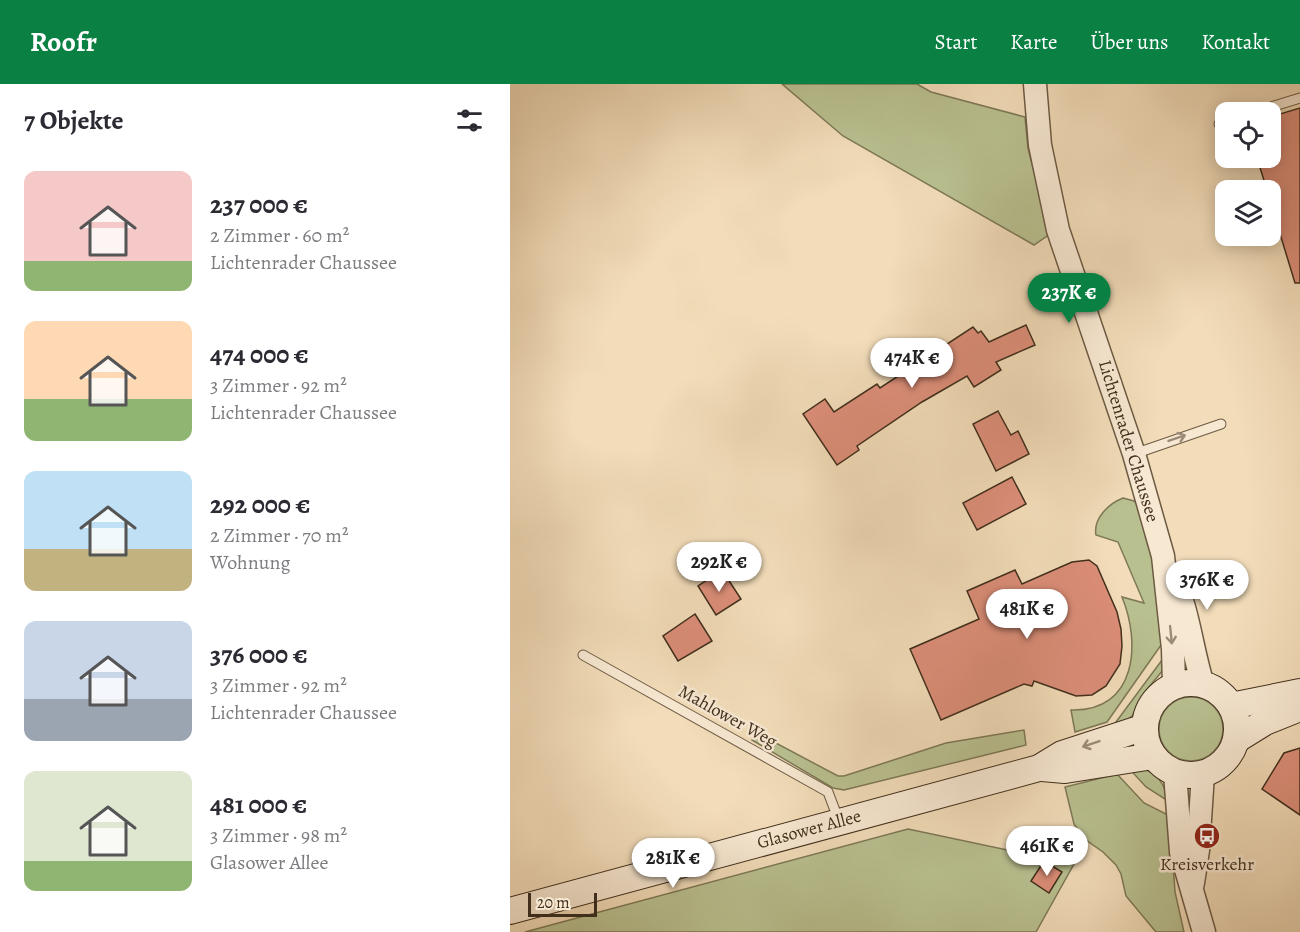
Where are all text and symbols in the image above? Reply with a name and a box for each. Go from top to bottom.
text: Roofr [30,23,97,61]
text: Start [935,28,977,56]
text: Karte [1010,28,1058,56]
text: Über uns [1091,28,1168,56]
text: Kontakt [1201,28,1270,56]
map controls [1215,102,1281,246]
button: locate [1215,102,1281,168]
text: 7 Objekte [24,103,124,138]
icon: filters [453,104,486,137]
button: layers [1215,180,1281,246]
text: 237 000 € [210,187,308,222]
icon: home [72,195,144,267]
text: 2 Zimmer · 60 m² [210,222,349,249]
text: Lichtenrader Chaussee [210,249,397,276]
pin: 237K € [1020,273,1118,324]
text: 237K € [1042,279,1096,306]
text: 474 000 € [210,337,309,372]
pin: 474K € [863,338,961,389]
text: 474K € [884,344,940,371]
icon: home [72,345,144,417]
street label: Lichtenrader Chaussee [1093,357,1165,525]
text: 3 Zimmer · 92 m² [210,372,347,399]
text: Lichtenrader Chaussee [210,399,397,426]
one-way arrow [1167,432,1186,443]
text: 292 000 € [210,487,310,522]
icon: home [72,495,144,567]
text: 2 Zimmer · 70 m² [210,522,348,549]
pin: 292K € [670,542,768,593]
text: 292K € [691,548,747,575]
text: Wohnung [210,549,291,576]
pin: 376K € [1158,560,1256,611]
text: 376K € [1180,566,1234,593]
pin: 481K € [978,589,1076,640]
text: 481K € [1000,595,1054,622]
one-way arrow [1166,624,1177,644]
text: 376 000 € [210,637,308,672]
icon: home [72,645,144,717]
text: 3 Zimmer · 92 m² [210,672,347,699]
street label: Mahlower Weg [674,679,782,753]
text: Lichtenrader Chaussee [210,699,397,726]
one-way arrow [1082,740,1100,751]
text: 481 000 € [210,787,307,822]
icon: home [72,795,144,867]
street label: Glasower Allee [754,804,864,854]
bus stop icon: Kreisverkehr [1192,821,1222,851]
text: 3 Zimmer · 98 m² [210,822,347,849]
pin: 461K € [998,826,1096,877]
text: 461K € [1020,832,1074,859]
pin: 281K € [624,838,722,889]
text: 281K € [646,844,700,871]
text: Glasower Allee [210,849,328,876]
place label: Kreisverkehr [1160,852,1254,876]
scale bar [528,890,597,918]
text: 20 m [537,892,570,914]

